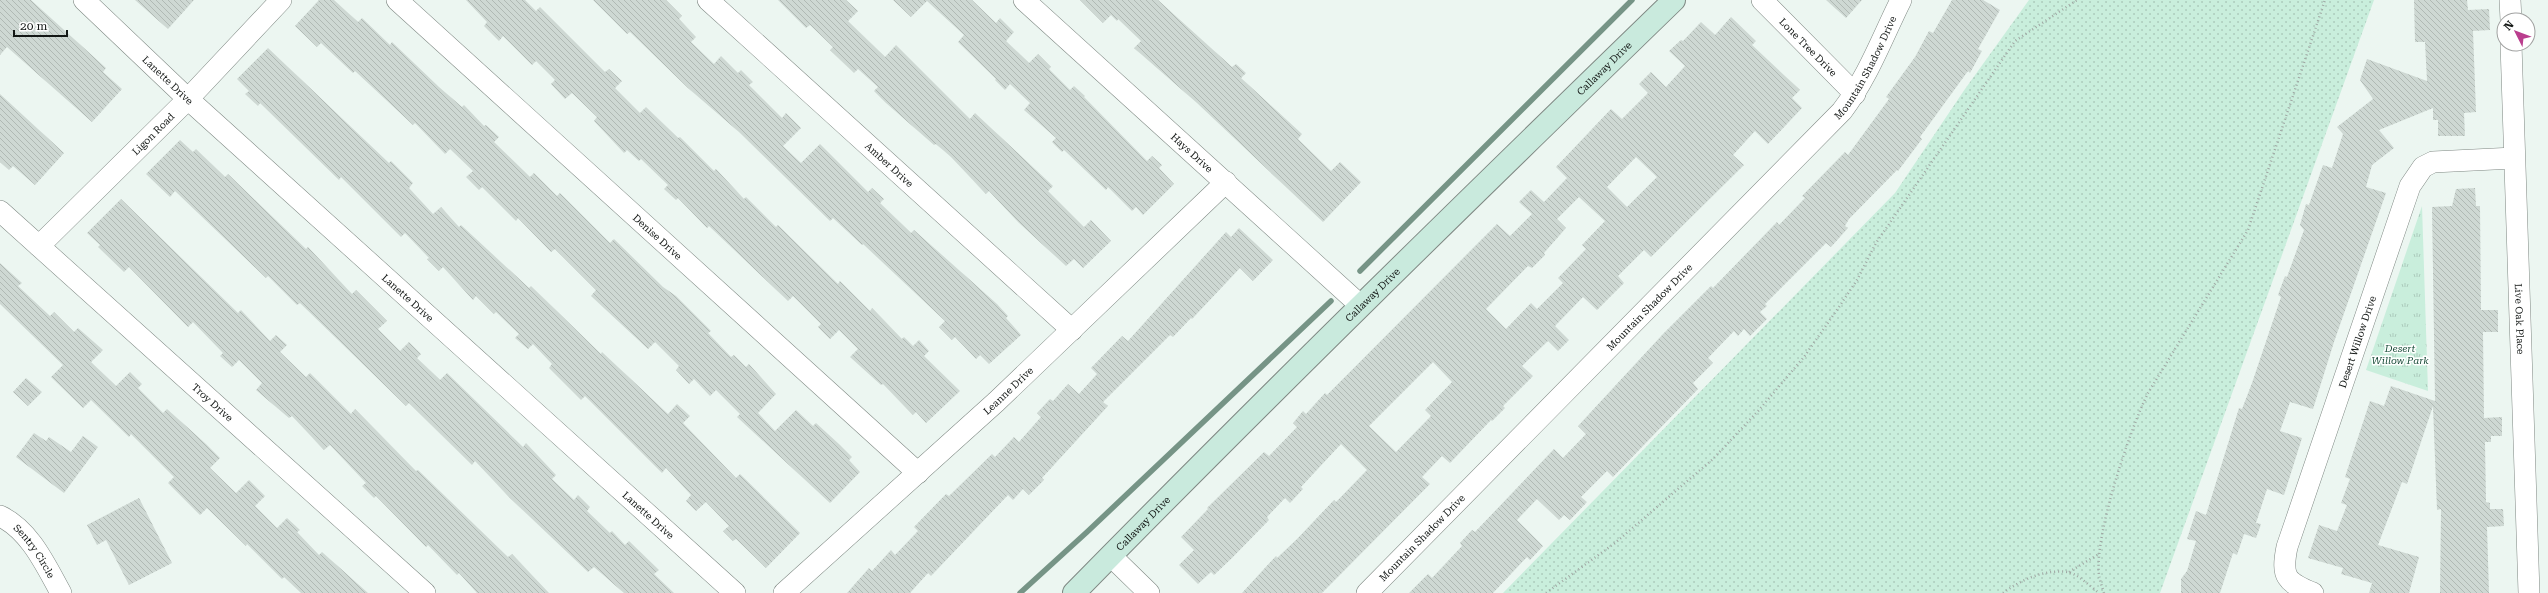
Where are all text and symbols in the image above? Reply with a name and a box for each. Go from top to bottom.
scale bar [14,12,67,38]
north arrow [2496,12,2536,52]
street label: Mountain Shadow Drive [1832,14,1899,122]
street label: Lone Tree Drive [1777,16,1839,79]
text: N [2501,18,2517,33]
text: 20 m [20,19,47,33]
street label: Callaway Drive [1575,39,1634,97]
street label: Lanette Drive [140,54,195,107]
street label: Ligon Road [130,110,177,157]
street label: Hays Drive [1169,131,1215,175]
street label: Amber Drive [863,140,916,190]
street label: Denise Drive [631,212,684,262]
street label: Mountain Shadow Drive [1605,261,1695,353]
street label: Callaway Drive [1343,265,1402,324]
street label: Lanette Drive [380,272,436,324]
street label: Live Oak Place [2513,283,2526,355]
street label: Desert Willow Drive [2337,294,2378,389]
park label: Desert Willow Park [2371,343,2429,366]
street label: Leanne Drive [981,364,1036,417]
street label: Troy Drive [190,381,235,424]
street label: Lanette Drive [620,489,676,542]
street label: Mountain Shadow Drive [1377,492,1467,583]
street label: Callaway Drive [1114,494,1173,553]
street label: Sentry Circle [11,522,57,580]

